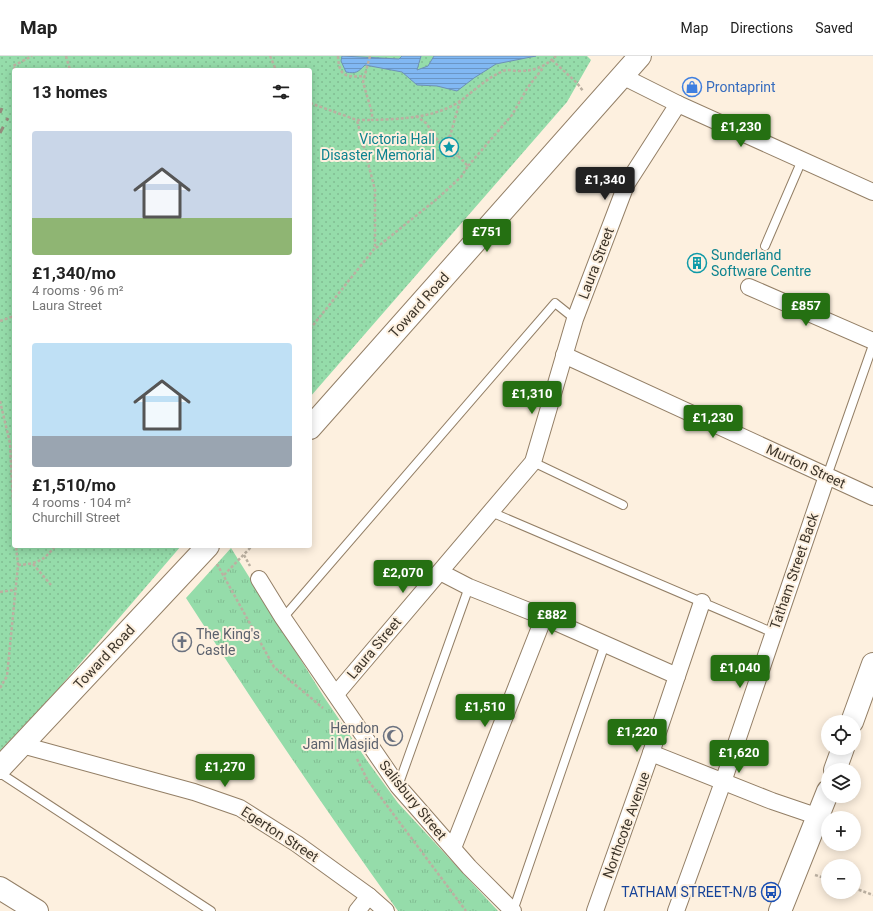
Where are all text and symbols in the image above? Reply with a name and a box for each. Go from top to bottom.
text: Map [20,16,58,39]
text: Map [681,20,708,36]
text: Directions [730,20,793,36]
text: Saved [815,20,853,36]
shop icon: Prontaprint [681,76,703,98]
place label: Prontaprint [706,79,776,95]
icon: filters [270,81,292,103]
text: 13 homes [32,82,108,102]
pin: £1,230 [708,114,774,148]
text: £1,230 [721,119,761,134]
place label: Victoria Hall Disaster Memorial [321,131,435,163]
place icon: Victoria Hall Disaster Memorial [438,136,460,158]
icon: home [126,157,198,229]
pin: £1,340 [572,167,638,201]
text: £1,340 [585,172,625,187]
pin: £751 [463,219,511,253]
text: £751 [472,224,502,239]
street label: Laura Street [575,225,617,301]
place label: Sunderland Software Centre [711,247,811,279]
building icon: Sunderland Software Centre [686,252,708,274]
text: £1,340/mo [32,263,116,283]
street label: Toward Road [386,269,452,341]
text: 4 rooms · 96 m² [32,283,124,298]
pin: £857 [782,293,830,327]
text: Laura Street [32,298,102,313]
text: £857 [791,298,821,313]
icon: home [126,369,198,441]
pin: £1,310 [499,381,565,415]
text: £1,310 [512,386,552,401]
pin: £1,230 [680,405,746,439]
text: £1,230 [693,410,733,425]
street label: Murton Street [764,441,849,492]
text: £1,510/mo [32,475,116,495]
text: 4 rooms · 104 m² [32,495,131,510]
text: Churchill Street [32,510,120,525]
street label: Tatham Street Back [767,510,822,631]
pin: £2,070 [370,560,436,594]
text: £2,070 [383,565,423,580]
pin: £882 [528,602,576,636]
text: £882 [537,607,567,622]
street label: Laura Street [344,614,405,682]
street label: Toward Road [70,622,138,692]
place label: The King's Castle [196,626,260,658]
church icon: The King's Castle [171,631,193,653]
pin: £1,040 [707,655,773,689]
text: £1,040 [720,660,760,675]
pin: £1,510 [452,694,518,728]
text: £1,510 [465,699,505,714]
map controls [821,715,861,899]
button: locate [821,715,861,755]
pin: £1,220 [604,719,670,753]
place label: Hendon Jami Masjid [303,720,379,752]
text: £1,220 [617,724,657,739]
mosque icon: Hendon Jami Masjid [382,725,404,747]
pin: £1,620 [706,740,772,774]
text: £1,620 [719,745,759,760]
pin: £1,270 [192,754,258,788]
street label: Salisbury Street [376,757,450,843]
text: £1,270 [205,759,245,774]
button: layers [821,763,861,803]
street label: Northcote Avenue [599,770,653,880]
street label: Egerton Street [238,803,322,865]
button: + [821,811,861,851]
button: − [821,859,861,899]
bus stop icon: TATHAM STREET-N/B [760,881,782,903]
place label: TATHAM STREET-N/B [621,884,757,900]

